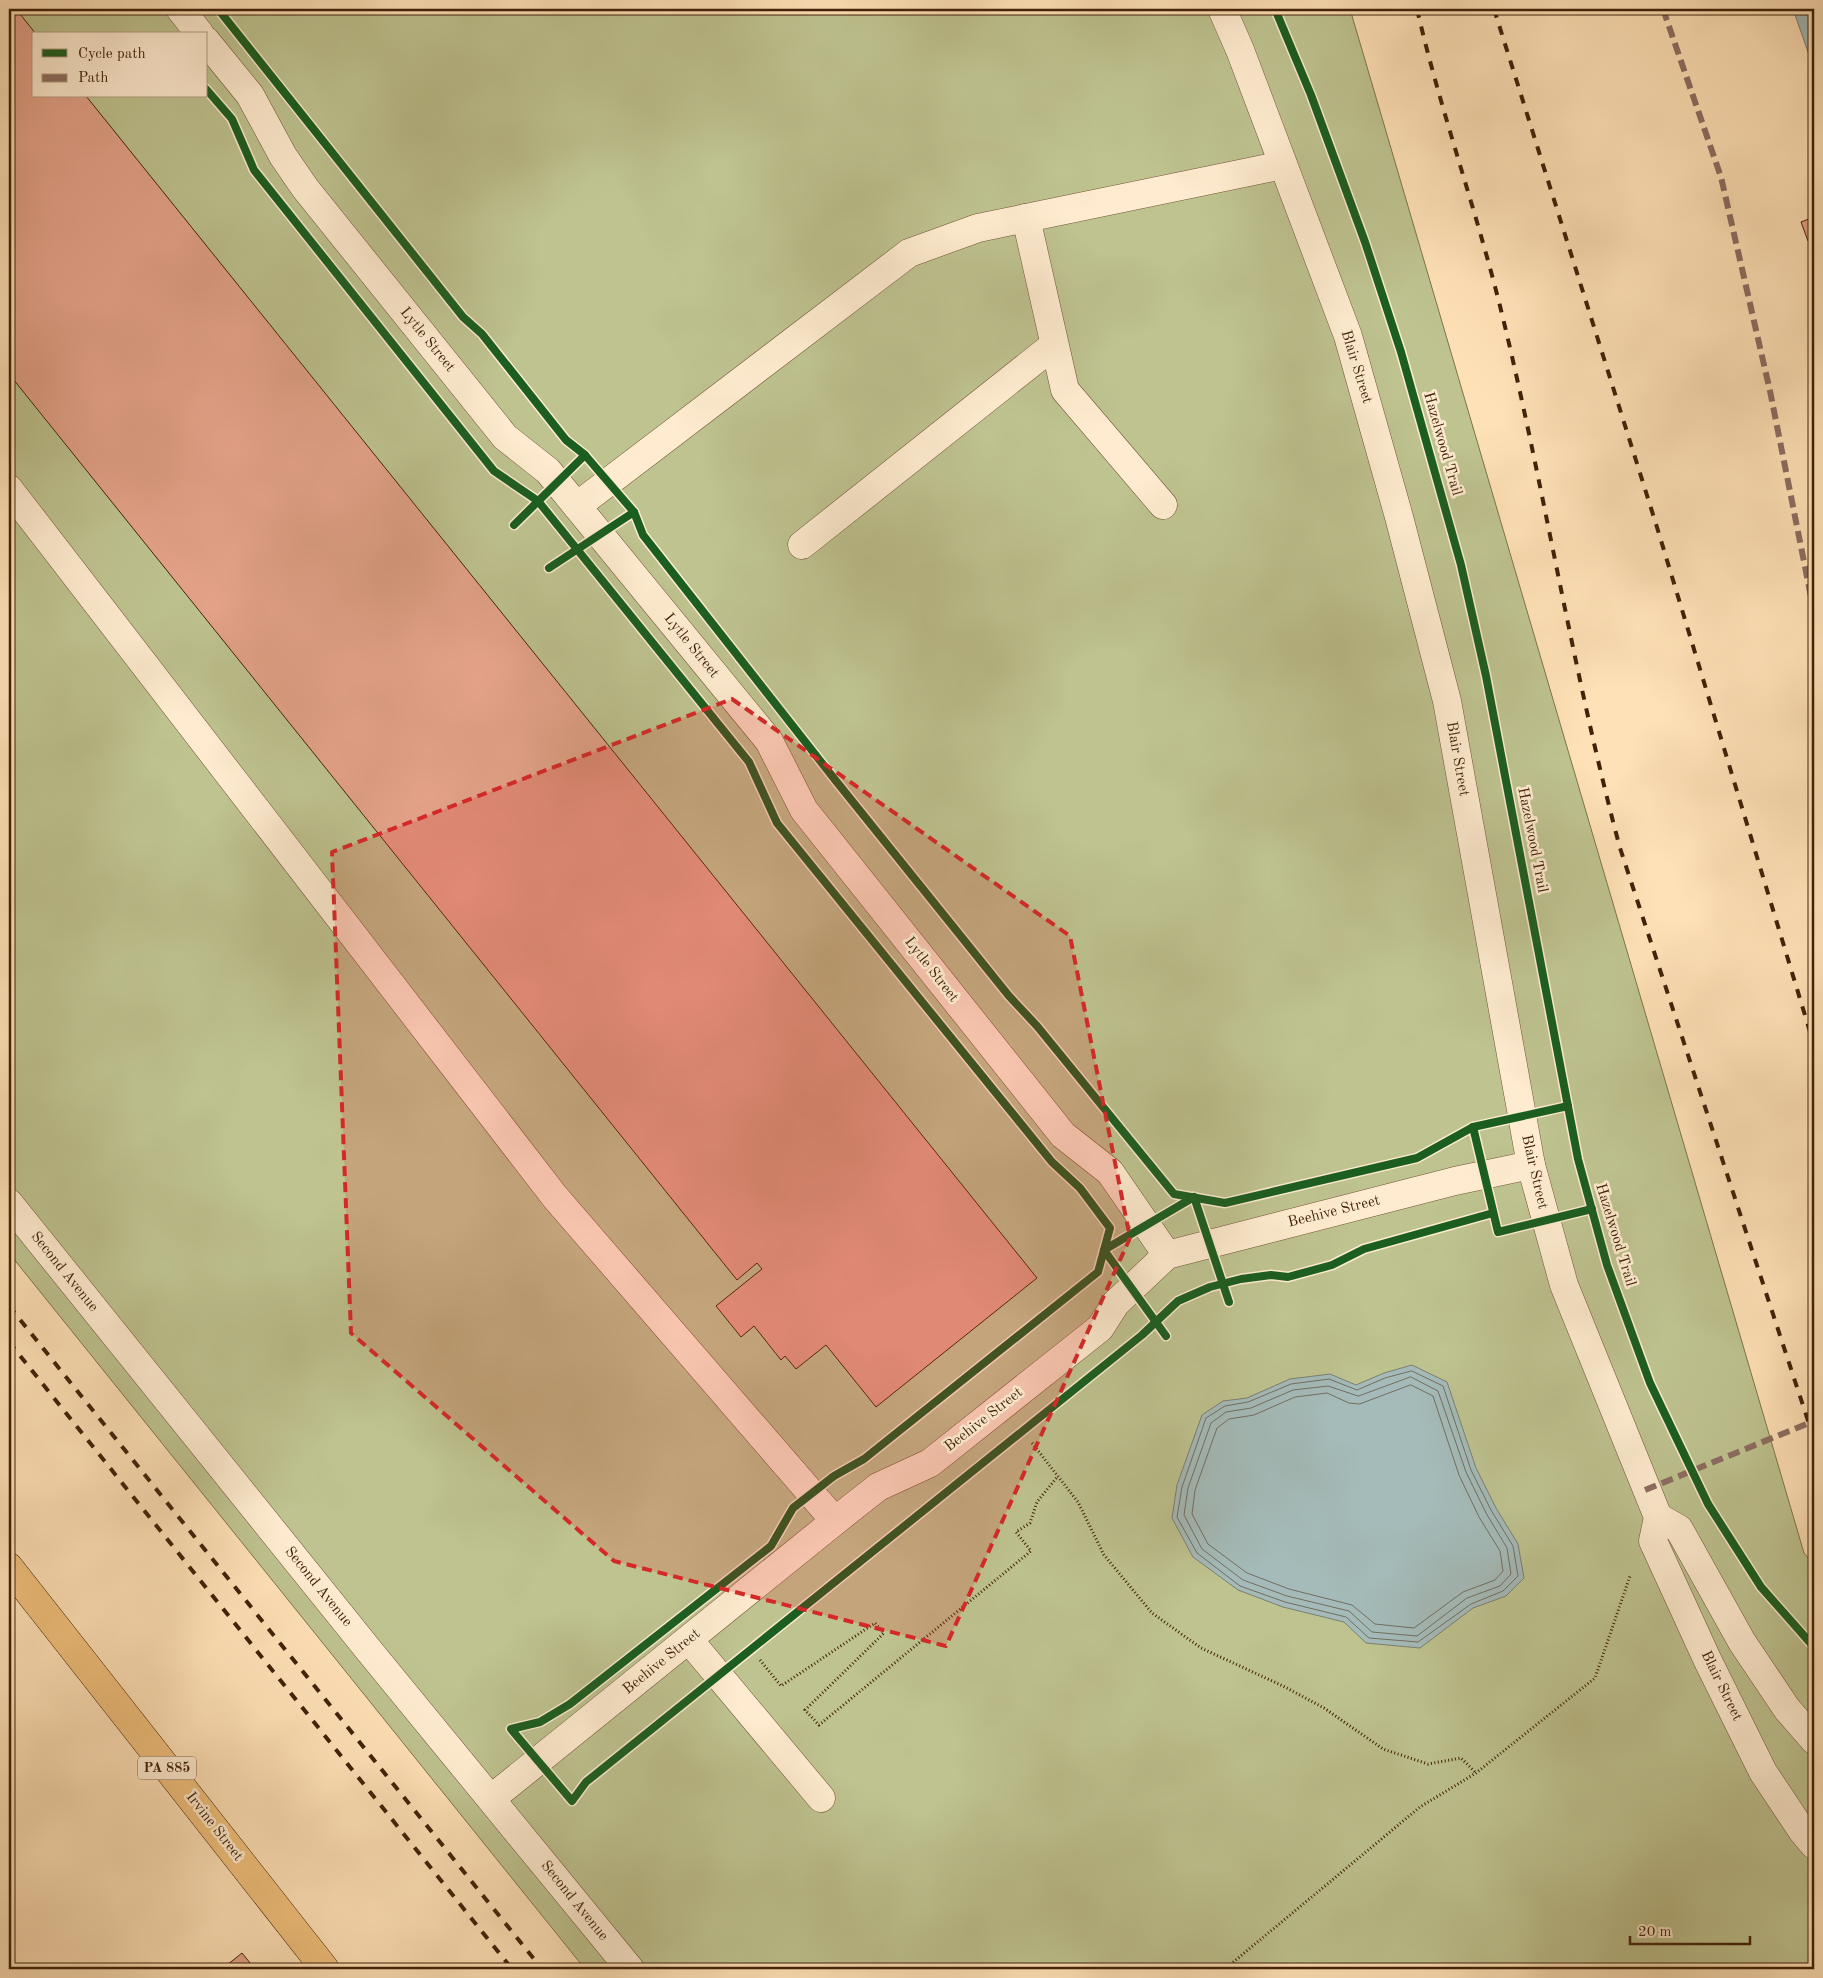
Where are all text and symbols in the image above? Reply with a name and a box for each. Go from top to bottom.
legend [32,32,208,98]
text: Cycle path [78,47,146,62]
text: Path [78,71,108,86]
street label: Lytle Street [397,305,457,375]
street label: Blair Street [1338,328,1374,406]
street label: Hazelwood Trail [1420,391,1464,497]
street label: Lytle Street [661,611,721,681]
street label: Blair Street [1443,720,1471,798]
street label: Hazelwood Trail [1514,786,1550,894]
street label: Lytle Street [901,935,961,1005]
street label: Blair Street [1518,1133,1550,1211]
street label: Hazelwood Trail [1592,1182,1638,1288]
street label: Beehive Street [1286,1193,1382,1231]
street label: Second Avenue [27,1229,101,1315]
street label: Beehive Street [942,1385,1026,1455]
street label: Second Avenue [281,1544,355,1630]
street label: Beehive Street [621,1626,703,1698]
street label: Blair Street [1698,1649,1744,1723]
road number: PA 885 [138,1756,196,1780]
street label: Irvine Street [183,1790,245,1864]
street label: Second Avenue [537,1858,611,1944]
scale bar [1630,1913,1750,1945]
text: 20 m [1638,1925,1672,1940]

